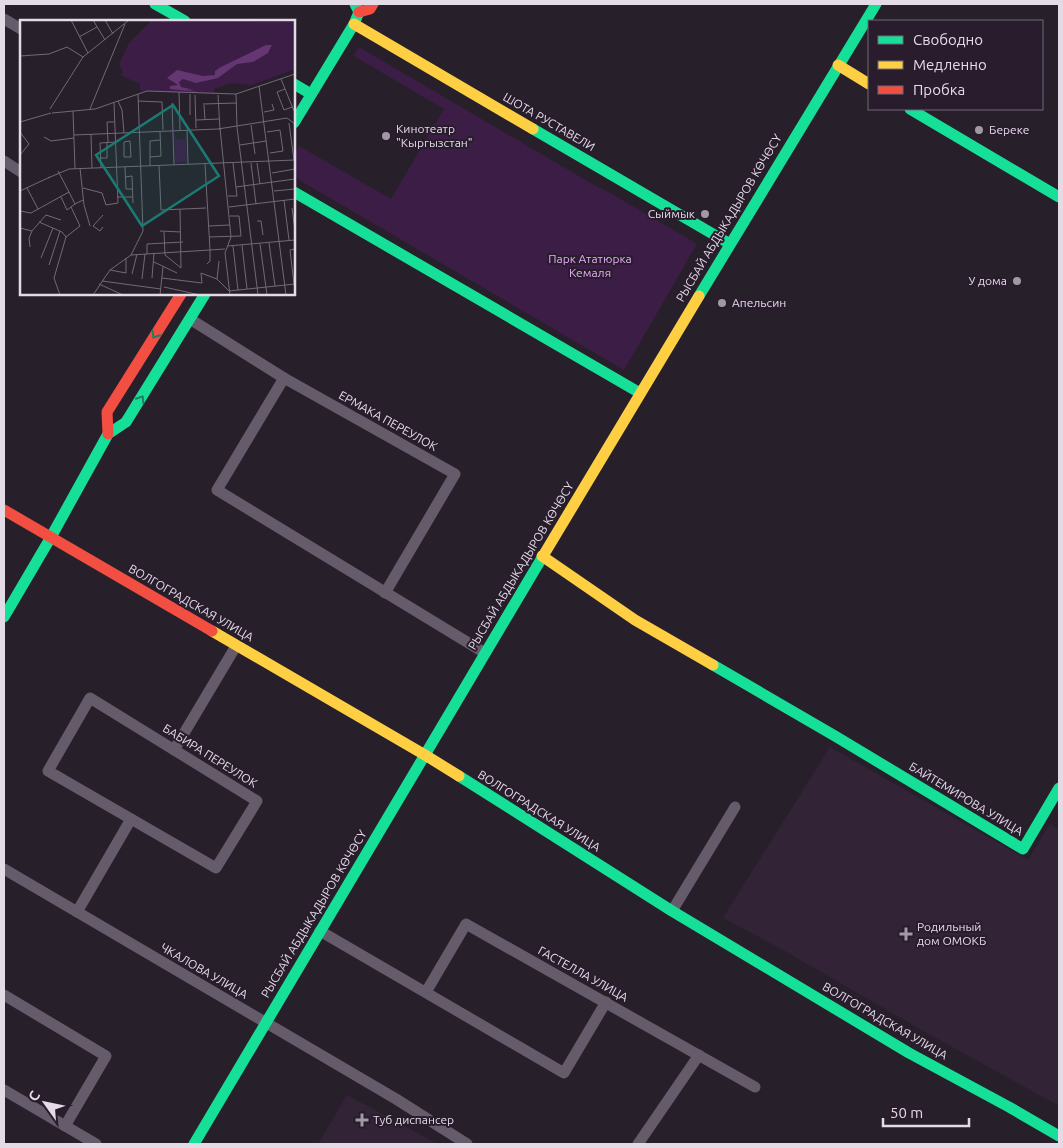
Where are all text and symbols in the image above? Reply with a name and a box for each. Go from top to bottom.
inset map [20,20,295,295]
legend [868,20,1043,110]
text: Свободно [913,31,983,48]
text: Медленно [913,56,987,73]
text: Пробка [913,81,965,98]
street label: ШОТА РУСТАВЕЛИ [501,90,597,153]
place label: Кинотеатр "Кыргызстан" [396,122,473,149]
place label: Береке [989,123,1029,136]
marker: Береке [973,124,985,136]
marker: Кинотеатр "Кыргызстан" [380,130,392,142]
street label: РЫСБАЙ АБДЫКАДЫРОВ КӨЧӨСҮ [673,132,784,304]
place label: Сыймык [648,207,695,220]
marker: Сыймык [699,208,711,220]
park label: Парк Ататюрка Кемаля [548,252,632,279]
place label: У дома [969,274,1007,287]
marker: У дома [1011,275,1023,287]
place label: Апельсин [732,296,786,309]
marker: Апельсин [716,297,728,309]
one-way arrow [151,330,161,339]
street label: ЕРМАКА ПЕРЕУЛОК [337,388,440,453]
one-way arrow [134,395,144,404]
street label: РЫСБАЙ АБДЫКАДЫРОВ КӨЧӨСҮ [465,480,576,652]
street label: ВОЛГОГРАДСКАЯ УЛИЦА [127,561,256,644]
street label: БАБИРА ПЕРЕУЛОК [161,721,260,790]
street label: БАЙТЕМИРОВА УЛИЦА [907,759,1026,838]
street label: ВОЛГОГРАДСКАЯ УЛИЦА [476,767,603,854]
street label: РЫСБАЙ АБДЫКАДЫРОВ КӨЧӨСҮ [258,828,369,1000]
place label: Родильный дом ОМОКБ [917,920,986,947]
marker: Родильный дом ОМОКБ [899,927,913,941]
street label: ЧКАЛОВА УЛИЦА [158,940,250,1001]
street label: ГАСТЕЛЛА УЛИЦА [536,943,631,1004]
street label: ВОЛГОГРАДСКАЯ УЛИЦА [821,979,950,1062]
north arrow [20,1078,70,1128]
text: С [25,1088,43,1104]
scale bar [883,1096,969,1128]
text: 50 m [890,1104,923,1121]
marker: Туб диспансер [355,1113,369,1127]
place label: Туб диспансер [373,1113,454,1126]

